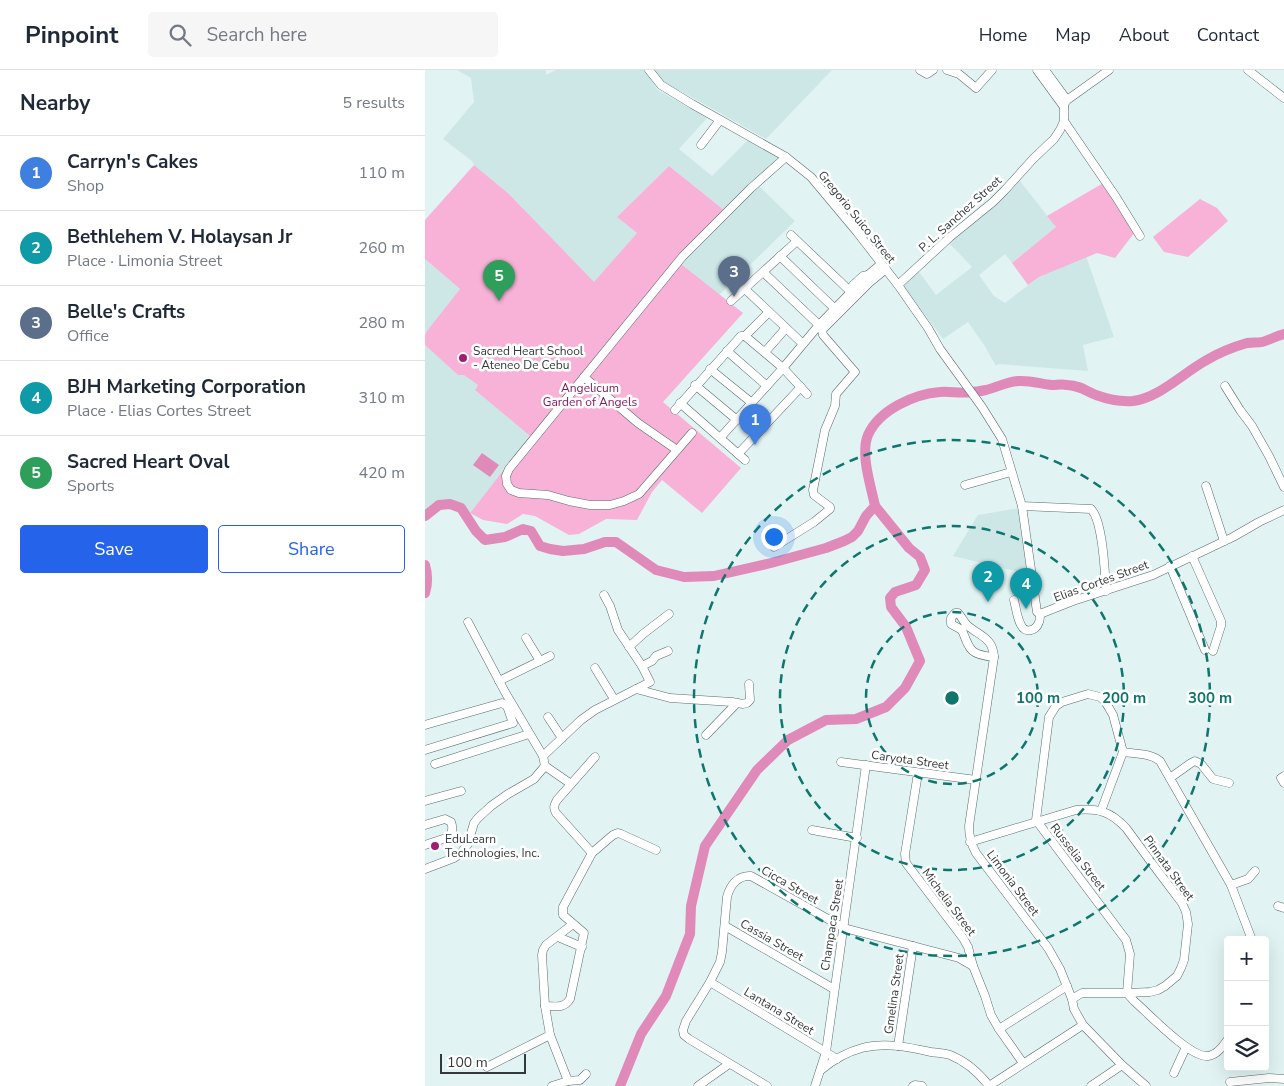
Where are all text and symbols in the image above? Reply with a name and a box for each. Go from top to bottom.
search box [148,12,498,57]
text: Pinpoint [25,19,118,51]
icon: search [166,21,194,49]
text: Search here [206,22,307,48]
text: Home [979,23,1027,47]
text: Map [1055,23,1091,47]
text: About [1119,23,1169,47]
text: Contact [1197,23,1259,47]
text: Nearby [20,89,90,117]
text: 5 results [343,92,405,114]
text: Carryn's Cakes [67,149,198,175]
text: 1 [31,162,41,184]
text: 110 m [358,162,405,184]
street label: Gregorio Suico Street [815,167,900,267]
street label: P. L. Sanchez Street [915,172,1005,255]
text: Shop [67,175,104,197]
text: Bethlehem V. Holaysan Jr [67,224,292,250]
text: 2 [31,237,41,259]
text: 260 m [358,237,405,259]
text: Place · Limonia Street [67,250,222,272]
pin: 3 [718,256,750,297]
pin: 5 [483,260,515,301]
text: Belle's Crafts [67,299,185,325]
text: 3 [31,312,41,334]
text: 280 m [358,312,405,334]
text: Office [67,325,109,347]
place label: Sacred Heart School - Ateneo De Cebu [473,343,584,373]
marker: Sacred Heart School - Ateneo De Cebu [457,352,469,364]
text: BJH Marketing Corporation [67,374,306,400]
park label: Angelicum Garden of Angels [543,380,637,410]
text: 4 [31,387,41,409]
text: 310 m [358,387,405,409]
text: Place · Elias Cortes Street [67,400,251,422]
pin: 1 [739,404,771,445]
text: Sacred Heart Oval [67,449,229,475]
text: 5 [31,462,41,484]
text: 420 m [358,462,405,484]
text: Sports [67,475,115,497]
your location [761,524,787,550]
button: Save [20,525,208,573]
button: Share [218,525,405,573]
street label: Elias Cortes Street [1051,556,1151,606]
pin: 2 [972,561,1004,602]
pin: 4 [1010,568,1042,609]
text: 100 m [1016,688,1060,708]
text: 200 m [1102,688,1146,708]
text: 300 m [1188,688,1232,708]
centre of rings [943,689,961,707]
street label: Caryota Street [870,747,951,773]
street label: Russelia Street [1047,820,1110,895]
place label: EduLearn Technologies, Inc. [445,831,540,861]
street label: Pinnata Street [1140,832,1198,904]
marker: EduLearn Technologies, Inc. [429,840,441,852]
street label: Limonia Street [983,847,1043,920]
street label: Cicca Street [758,862,822,908]
street label: Michelia Street [918,865,980,940]
street label: Champaca Street [817,877,847,972]
street label: Cassia Street [737,915,807,965]
map controls [1224,936,1269,1071]
button: + [1224,936,1269,981]
street label: Gmelina Street [880,952,908,1035]
button: − [1224,981,1269,1026]
street label: Lantana Street [741,984,818,1039]
button: layers [1224,1026,1269,1071]
scale bar [440,1051,526,1074]
text: 100 m [447,1053,488,1072]

